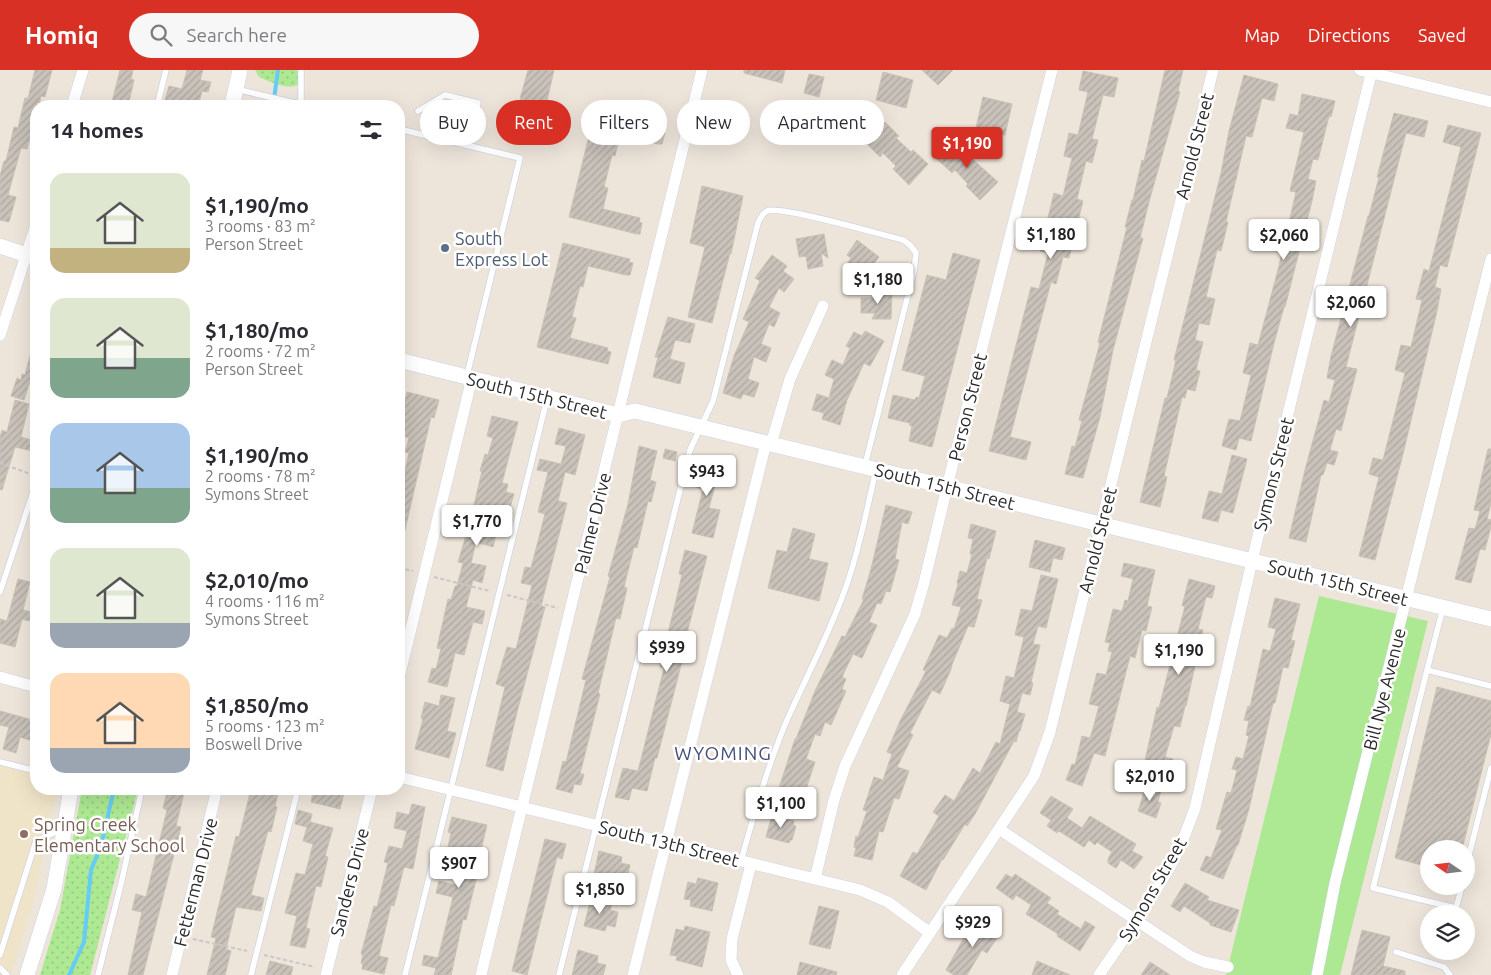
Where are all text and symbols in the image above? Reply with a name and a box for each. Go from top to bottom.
search box [129,13,479,58]
icon: search [147,21,175,49]
text: Homiq [25,22,99,49]
text: Search here [187,24,287,46]
text: Map [1244,25,1280,45]
text: Directions [1308,25,1390,45]
text: Saved [1418,25,1466,45]
street label: Arnold Street [1171,91,1217,201]
chip: Buy [420,100,486,145]
chip: Rent [496,100,571,145]
chip: Filters [581,100,667,145]
chip: New [677,100,750,145]
chip: Apartment [760,100,884,145]
icon: filters [357,116,385,144]
text: 14 homes [50,118,144,142]
pin: $1,190 [926,126,1008,169]
text: $1,190 [942,134,992,152]
icon: home [90,193,150,253]
text: $1,190/mo [205,193,309,217]
text: 3 rooms · 83 m² [205,217,316,235]
pin: $1,180 [1010,218,1092,260]
pin: $2,060 [1243,218,1325,261]
text: $1,180 [1026,225,1076,243]
text: $2,060 [1259,226,1309,244]
place label: South Express Lot [455,228,548,269]
text: Person Street [205,235,303,253]
marker: South Express Lot [439,242,451,254]
pin: $1,180 [837,262,919,305]
text: $1,180 [853,270,903,288]
pin: $2,060 [1310,286,1392,328]
text: $2,060 [1326,293,1376,311]
icon: home [90,318,150,378]
text: $1,180/mo [205,318,309,342]
text: 2 rooms · 72 m² [205,342,316,360]
street label: Person Street [944,351,990,463]
text: Person Street [205,360,303,378]
street label: South 15th Street [465,368,609,422]
street label: Symons Street [1249,415,1297,533]
icon: home [90,443,150,503]
text: $1,190/mo [205,443,309,467]
pin: $943 [677,454,737,497]
street label: South 15th Street [873,459,1017,513]
text: $943 [689,462,725,480]
text: 2 rooms · 78 m² [205,467,316,485]
street label: Palmer Drive [570,470,614,576]
text: Symons Street [205,485,308,503]
street label: Arnold Street [1074,485,1120,595]
pin: $1,770 [436,504,518,547]
text: $1,770 [452,512,502,530]
street label: South 15th Street [1266,555,1410,609]
icon: home [90,568,150,628]
text: $2,010/mo [205,568,309,592]
text: 4 rooms · 116 m² [205,592,325,610]
text: Symons Street [205,610,308,628]
street label: Bill Nye Avenue [1359,626,1409,752]
pin: $939 [637,630,697,673]
pin: $1,190 [1138,634,1220,676]
text: $939 [649,638,685,656]
text: $1,190 [1154,641,1204,659]
icon: home [90,693,150,753]
text: $1,850/mo [205,693,309,717]
text: 5 rooms · 123 m² [205,717,325,735]
text: Boswell Drive [205,735,303,753]
district label: WYOMING [674,742,772,764]
pin: $2,010 [1109,760,1191,802]
text: $2,010 [1125,767,1175,785]
pin: $1,100 [740,786,822,829]
text: $1,100 [756,794,806,812]
place label: Spring Creek Elementary School [34,814,185,855]
street label: Fetterman Drive [169,816,221,948]
street label: South 13th Street [597,816,741,870]
street label: Sanders Drive [326,826,372,938]
marker: Spring Creek Elementary School [18,828,30,840]
street label: Symons Street [1114,834,1190,944]
north arrow [1420,840,1475,895]
map controls [1420,840,1475,960]
pin: $907 [429,846,489,889]
text: $907 [441,854,477,872]
pin: $1,850 [559,872,641,915]
text: $1,850 [575,880,625,898]
button: layers [1420,905,1475,960]
pin: $929 [943,906,1003,948]
text: $929 [955,913,991,931]

